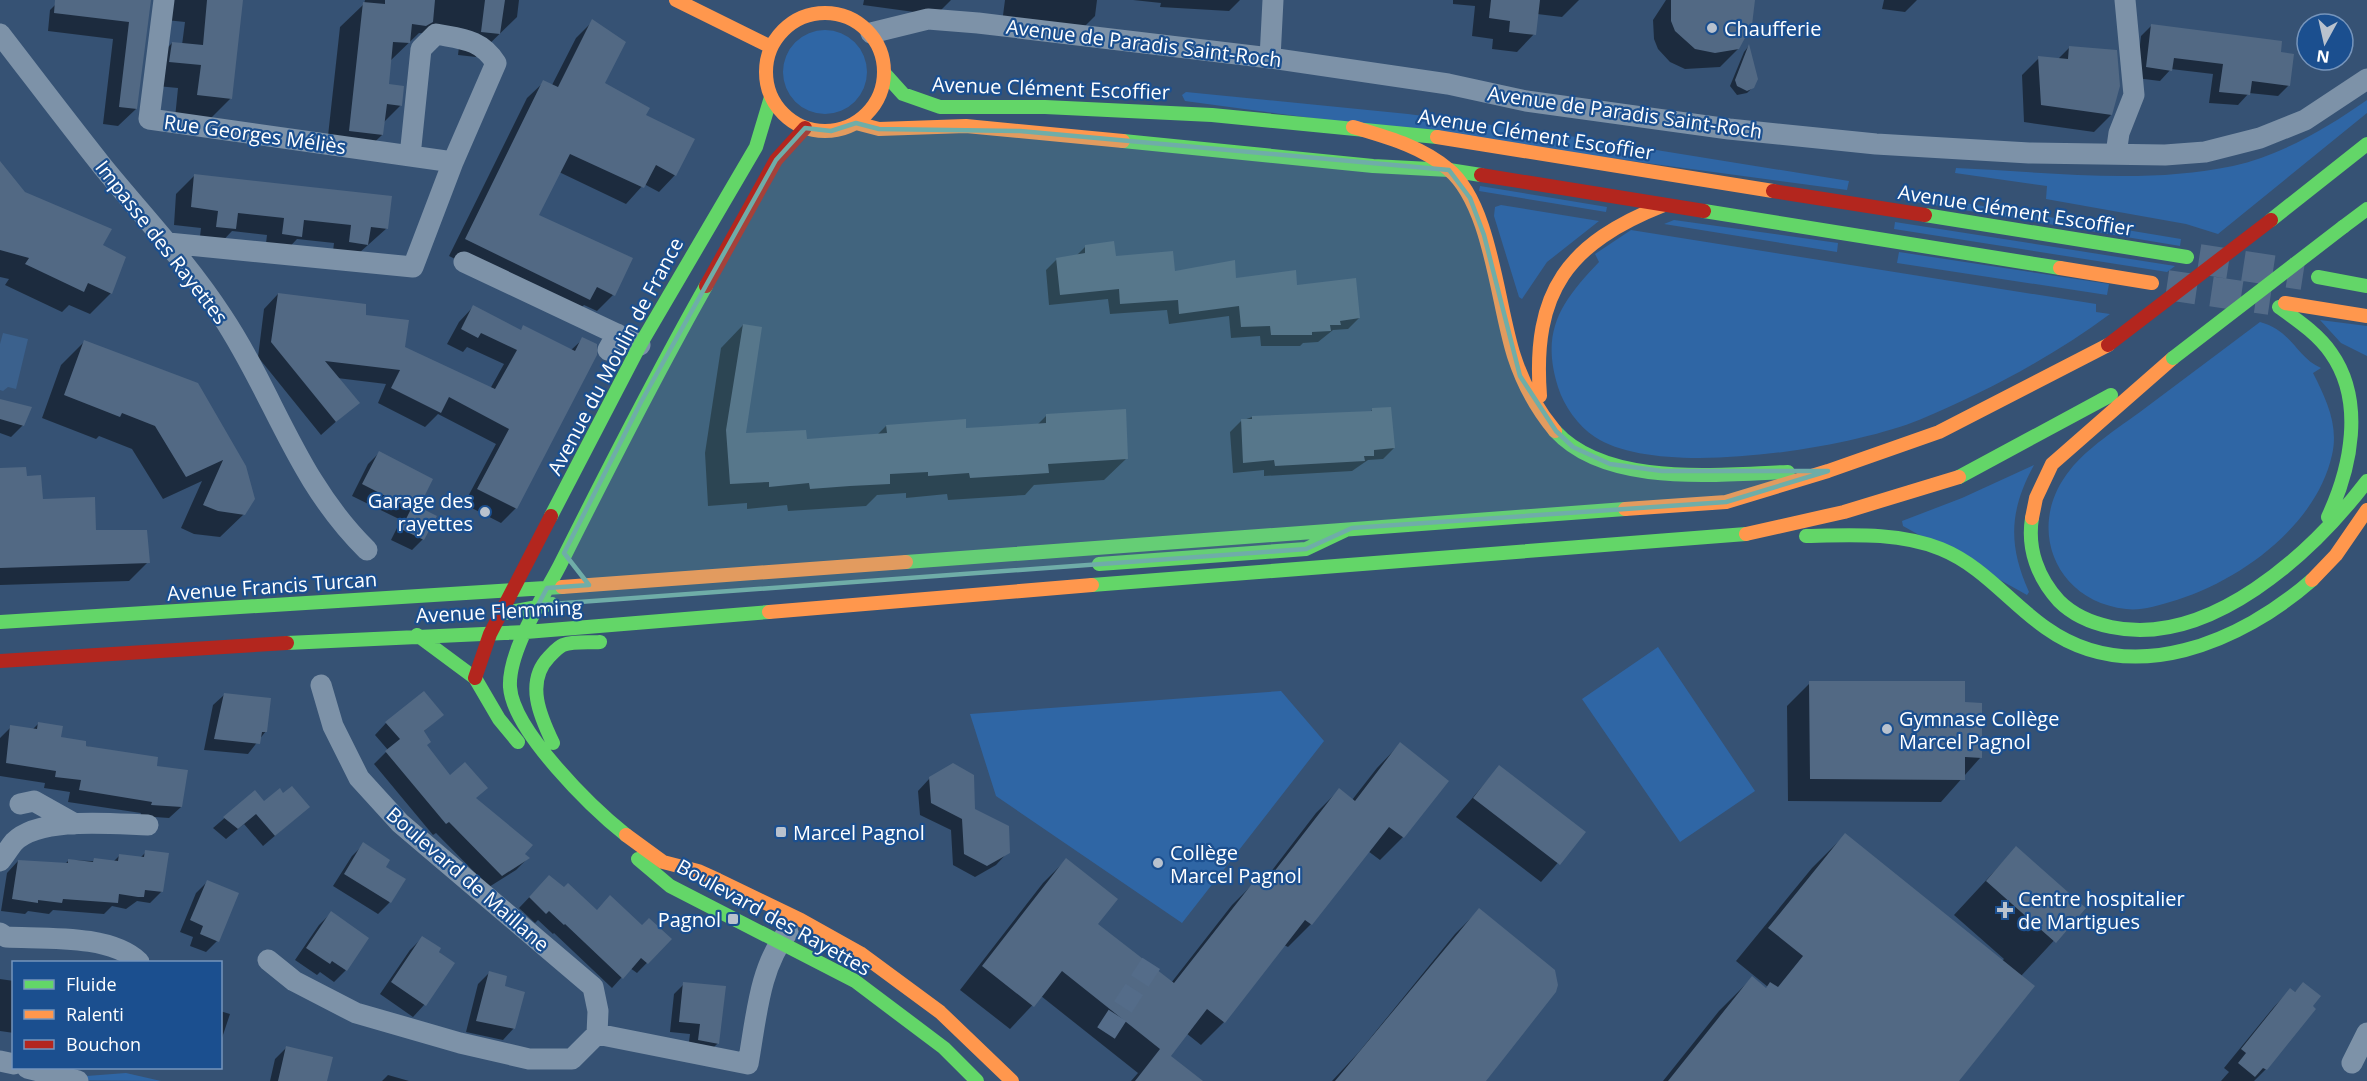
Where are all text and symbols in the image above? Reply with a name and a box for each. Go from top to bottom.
north arrow [2295,12,2355,72]
street label: Avenue de Paradis Saint-Roch [1005,13,1283,73]
place label: Chaufferie [1724,15,1821,42]
marker: Chaufferie [1705,21,1719,35]
text: N [2315,45,2331,69]
street label: Avenue Clément Escoffier [931,70,1171,106]
street label: Avenue de Paradis Saint-Roch [1486,79,1764,145]
street label: Avenue Clément Escoffier [1416,102,1656,166]
street label: Rue Georges Méliès [162,108,348,160]
street label: Impasse des Rayettes [90,155,234,329]
street label: Avenue Clément Escoffier [1896,178,2136,242]
street label: Avenue du Moulin de France [541,232,689,480]
place label: Garage des rayettes [368,487,473,537]
marker: Garage des rayettes [478,505,492,519]
street label: Avenue Francis Turcan [166,565,378,607]
street label: Avenue Flemming [415,593,583,629]
place label: Gymnase Collège Marcel Pagnol [1899,705,2059,755]
marker: Gymnase Collège Marcel Pagnol [1880,722,1894,736]
street label: Boulevard de Maillane [381,801,555,957]
place label: Marcel Pagnol [793,819,925,846]
marker: Marcel Pagnol [774,825,788,839]
place label: Collège Marcel Pagnol [1170,839,1302,889]
street label: Boulevard des Rayettes [672,852,876,982]
marker: Collège Marcel Pagnol [1151,856,1165,870]
place label: Centre hospitalier de Martigues [2018,885,2185,935]
marker: Centre hospitalier de Martigues [1996,901,2014,919]
place label: Pagnol [658,906,721,933]
marker: Pagnol [726,912,740,926]
legend [12,961,222,1069]
text: Fluide [66,972,117,996]
text: Ralenti [66,1002,124,1026]
text: Bouchon [66,1032,141,1056]

